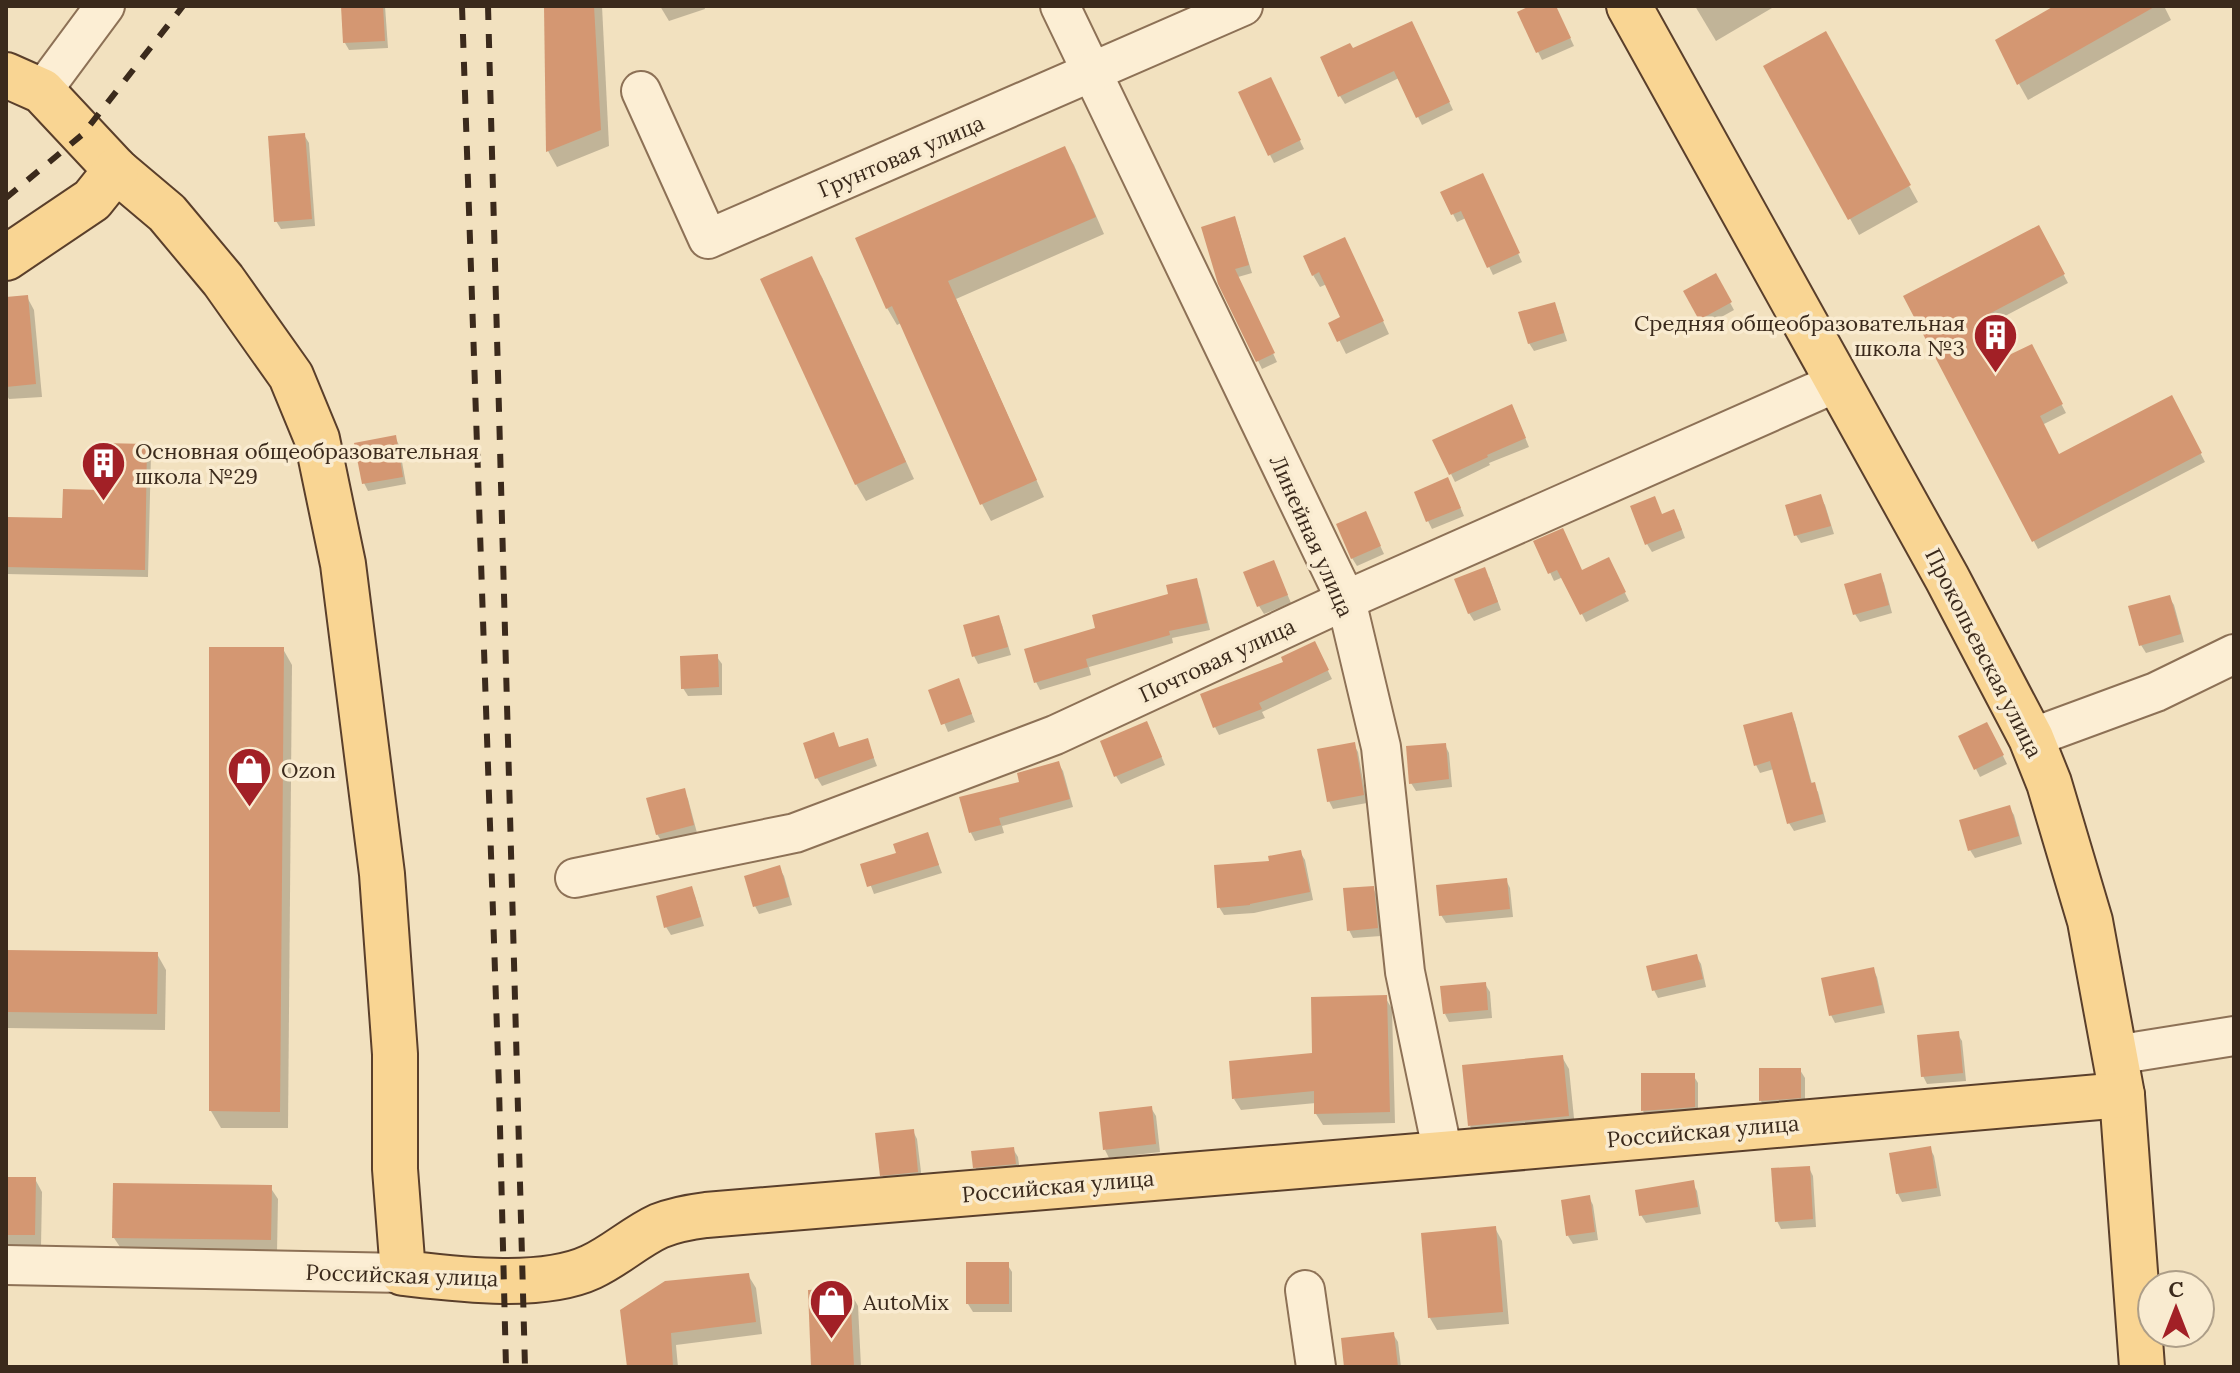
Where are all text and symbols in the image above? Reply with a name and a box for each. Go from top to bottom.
street label: Грунтовая улица [814,108,988,204]
place label: Средняя общеобразовательная школа №3 [1634,309,1965,362]
building icon: Средняя общеобразовательная школа №3 [1972,312,2020,375]
place label: Основная общеобразовательная школа №29 [135,437,479,490]
building icon: Основная общеобразовательная школа №29 [80,440,128,503]
street label: Линейная улица [1264,451,1360,621]
street label: Прокопьевская улица [1919,544,2049,762]
street label: Почтовая улица [1134,612,1300,708]
shop icon: Ozon [226,746,274,809]
place label: Ozon [281,756,336,784]
street label: Российская улица [1606,1109,1800,1153]
street label: Российская улица [961,1164,1155,1208]
street label: Российская улица [305,1258,499,1292]
north arrow [2136,1269,2216,1349]
text: С [2168,1275,2184,1303]
shop icon: AutoMix [808,1278,856,1341]
place label: AutoMix [862,1288,949,1316]

